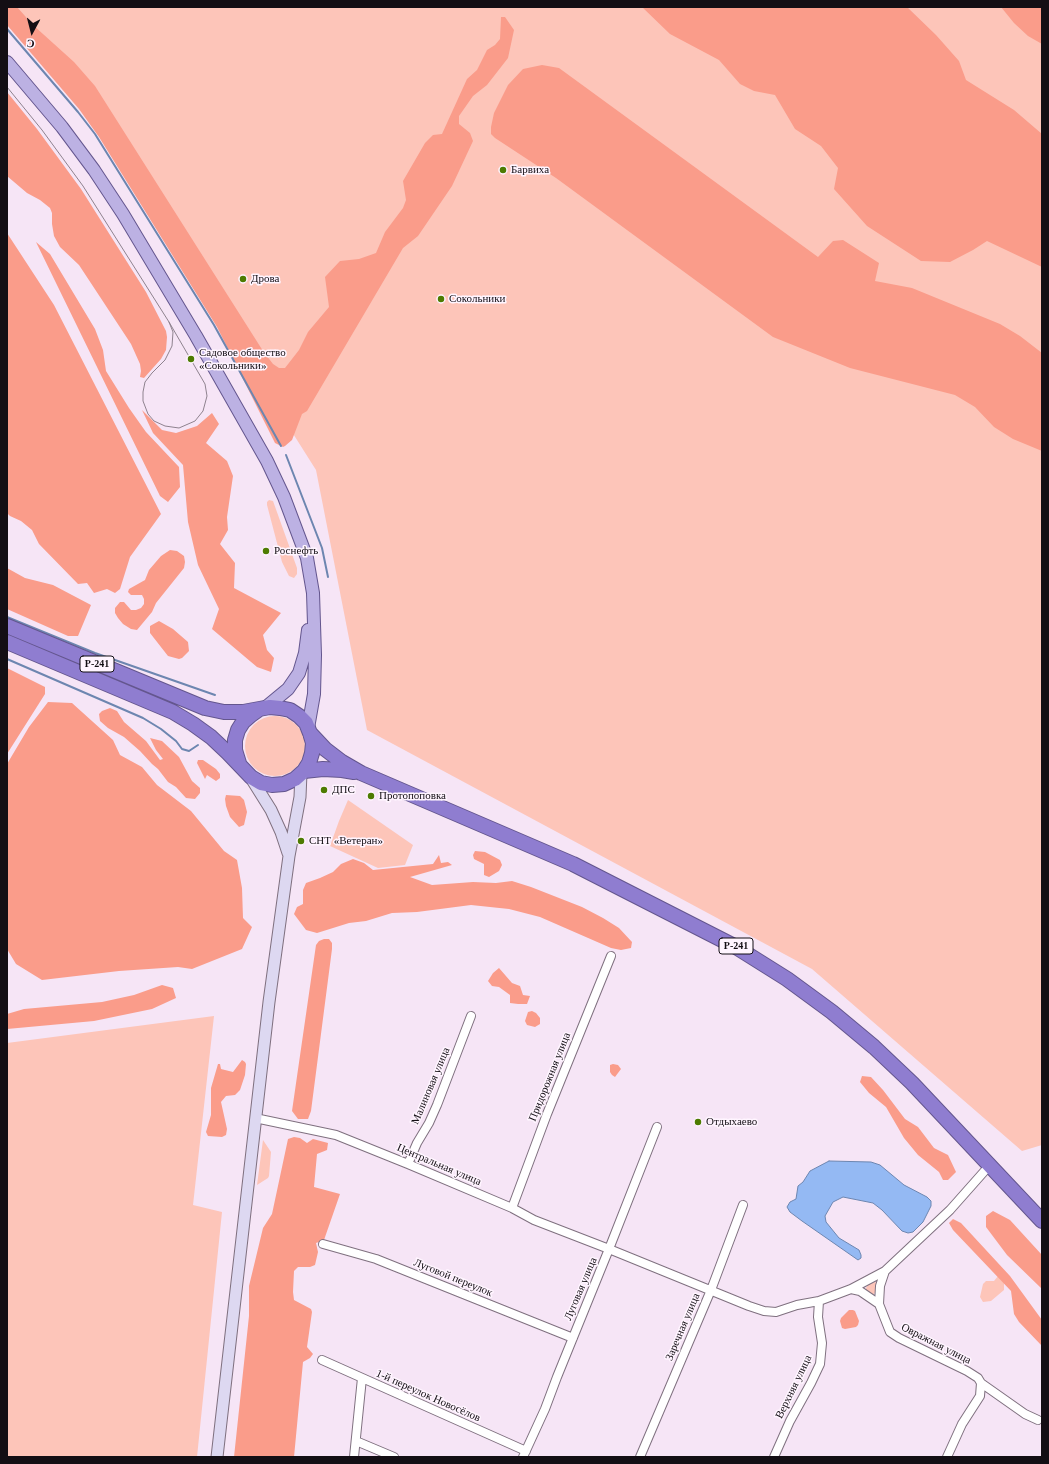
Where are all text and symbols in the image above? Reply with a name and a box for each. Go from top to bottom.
north arrow [12,12,52,52]
text: С [26,37,35,50]
place label: Барвиха [511,163,549,177]
marker: Барвиха [498,165,508,175]
place label: Дрова [251,272,279,286]
marker: Дрова [238,274,248,284]
place label: Сокольники [449,292,505,306]
marker: Сокольники [436,294,446,304]
place label: Садовое общество «Сокольники» [199,346,286,372]
marker: Садовое общество «Сокольники» [186,354,196,364]
place label: Роснефть [274,544,318,558]
marker: Роснефть [261,546,271,556]
road number: Р-241 [80,656,114,672]
place label: ДПС [332,783,355,797]
marker: ДПС [319,785,329,795]
place label: Протопоповка [379,789,446,803]
marker: Протопоповка [366,791,376,801]
place label: СНТ «Ветеран» [309,834,383,848]
marker: СНТ «Ветеран» [296,836,306,846]
road number: Р-241 [719,938,753,954]
street label: Придорожная улица [526,1031,574,1123]
street label: Малиновая улица [409,1045,453,1127]
place label: Отдыхаево [706,1115,757,1129]
marker: Отдыхаево [693,1117,703,1127]
street label: Центральная улица [395,1141,483,1189]
street label: Луговая улица [562,1255,600,1323]
street label: Луговой переулок [412,1256,494,1300]
street label: Заречная улица [663,1291,703,1363]
street label: Овражная улица [899,1321,973,1367]
street label: Верхняя улица [773,1353,815,1421]
street label: 1-й переулок Новосёлов [374,1367,482,1425]

